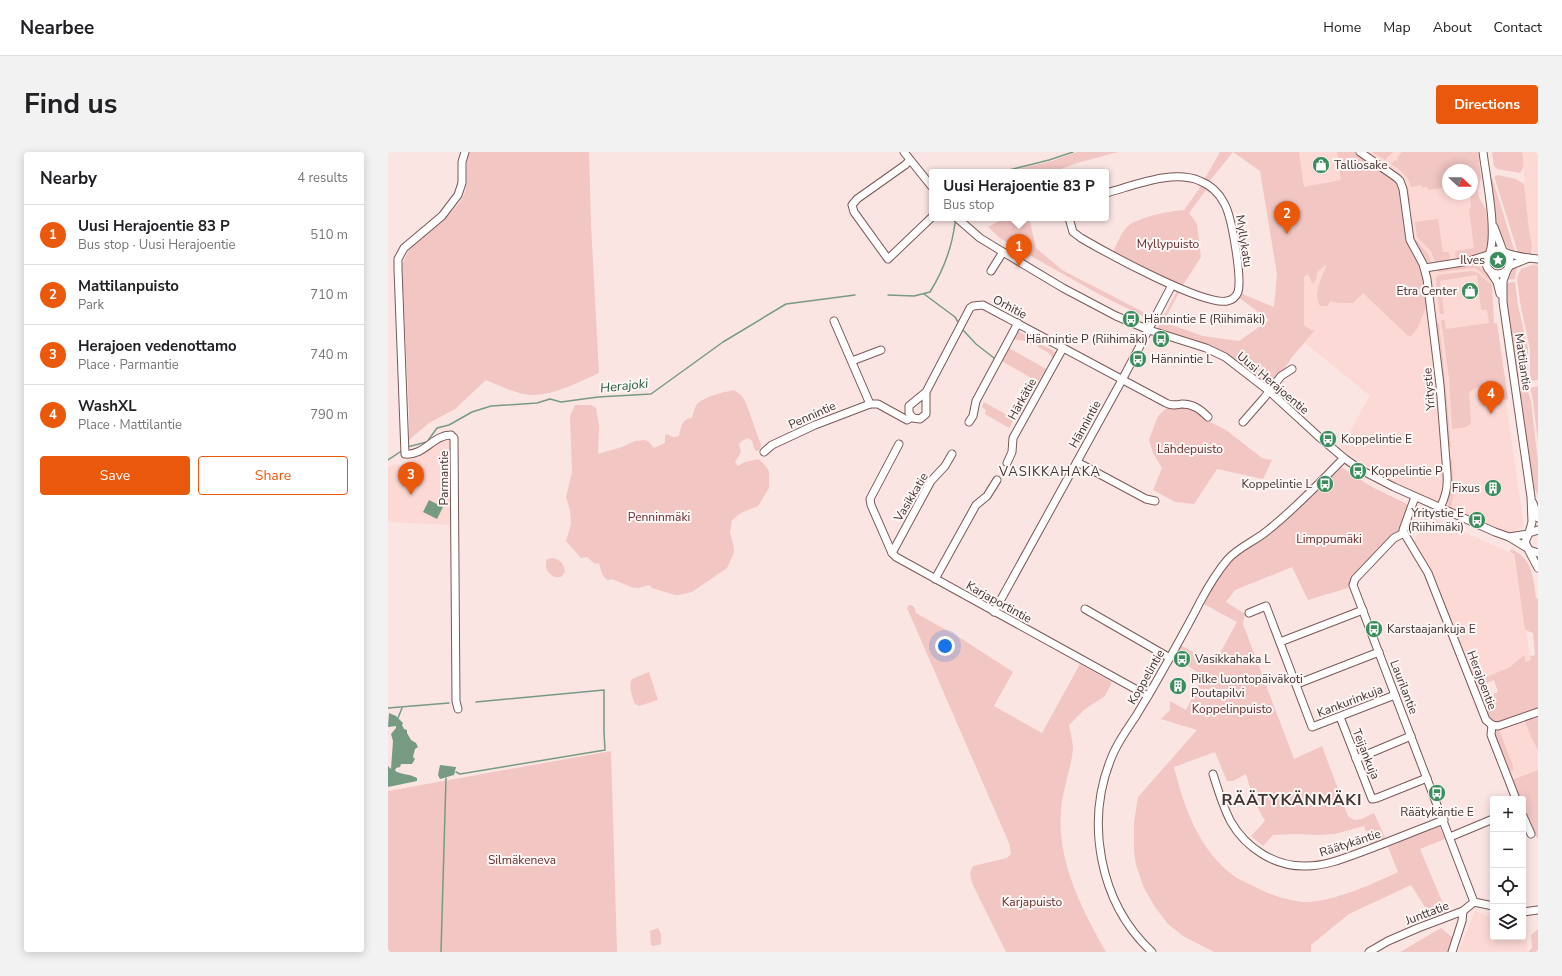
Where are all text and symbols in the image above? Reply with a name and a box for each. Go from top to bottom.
text: Nearbee [20,15,94,41]
text: Home [1323,18,1361,37]
text: Map [1383,18,1411,37]
text: About [1433,18,1472,37]
text: Contact [1494,18,1542,37]
text: Find us [24,85,118,123]
button: Directions [1436,85,1538,124]
shop icon: Talliosake [1311,155,1331,175]
place label: Talliosake [1334,157,1388,173]
north arrow [1442,164,1478,200]
text: Nearby [40,167,97,190]
text: 4 results [297,169,348,187]
popup [929,169,1109,221]
text: Uusi Herajoentie 83 P [943,176,1095,196]
text: Bus stop [943,196,994,214]
pin: 2 [1274,201,1300,234]
street label: Myllykatu [1232,214,1256,268]
text: Uusi Herajoentie 83 P [78,216,230,236]
text: 1 [49,226,57,244]
text: 510 m [310,226,348,244]
pin: 1 [1006,234,1032,267]
text: Bus stop · Uusi Herajoentie [78,236,236,254]
park label: Myllypuisto [1137,236,1200,252]
place icon: Ilves [1488,250,1508,270]
place label: Ilves [1460,252,1485,268]
text: Mattilanpuisto [78,276,179,296]
shop icon: Etra Center [1460,281,1480,301]
place label: Etra Center [1397,283,1458,299]
text: 2 [49,286,57,304]
text: 710 m [310,286,348,304]
street label: Orhitie [990,291,1030,323]
text: Park [78,296,104,314]
bus stop icon: Hännintie E (Riihimäki) [1121,309,1141,329]
place label: Hännintie E (Riihimäki) [1144,311,1265,327]
bus stop icon: Hännintie P (Riihimäki) [1151,329,1171,349]
place label: Hännintie P (Riihimäki) [1026,331,1148,347]
street label: Mattilantie [1511,332,1535,392]
text: Herajoen vedenottamo [78,336,237,356]
text: 3 [49,346,57,364]
text: 740 m [310,346,348,364]
street label: Uusi Herajoentie [1234,348,1312,418]
bus stop icon: Hännintie L [1128,349,1148,369]
place label: Hännintie L [1151,351,1213,367]
text: Place · Parmantie [78,356,179,374]
street label: Yritystie [1419,367,1439,412]
water label: Herajoki [599,374,650,397]
street label: Härkätie [1004,375,1040,423]
pin: 4 [1478,381,1504,414]
text: WashXL [78,396,137,416]
street label: Pennintie [786,397,838,433]
street label: Hännintie [1065,397,1105,451]
text: 4 [49,406,57,424]
text: 790 m [310,406,348,424]
text: Place · Mattilantie [78,416,182,434]
bus stop icon: Koppelintie E [1318,429,1338,449]
place label: Koppelintie E [1341,431,1412,447]
park label: Lähdepuisto [1157,441,1223,457]
street label: Parmantie [436,451,452,505]
button: Save [40,456,190,495]
button: Share [198,456,348,495]
bus stop icon: Koppelintie P [1348,461,1368,481]
pin: 3 [398,462,424,495]
district label: VASIKKAHAKA [998,463,1101,481]
place label: Koppelintie P [1371,463,1443,479]
street label: Vasikkatie [890,470,932,525]
bus stop icon: Koppelintie L [1315,474,1335,494]
place label: Koppelintie L [1241,476,1312,492]
building icon: Fixus [1483,478,1503,498]
place label: Fixus [1452,480,1480,496]
place label: Yritystie E (Riihimäki) [1408,505,1464,535]
park label: Penninmäki [628,509,690,525]
bus stop icon: Yritystie E (Riihimäki) [1467,510,1487,530]
park label: Limppumäki [1296,531,1362,547]
street label: Karjaportintie [963,577,1035,627]
bus stop icon: Karstaajankuja E [1364,619,1384,639]
place label: Karstaajankuja E [1387,621,1476,637]
your location [935,636,955,656]
street label: Koppelintie [1124,647,1168,707]
street label: Herajoentie [1463,648,1501,712]
bus stop icon: Vasikkahaka L [1172,649,1192,669]
place label: Vasikkahaka L [1194,651,1271,667]
street label: Laurilantie [1386,658,1422,716]
place label: Pilke luontopäiväkoti Poutapilvi [1191,671,1303,701]
building icon: Pilke luontopäiväkoti Poutapilvi [1168,676,1188,696]
street label: Kankurinkuja [1315,681,1385,721]
park label: Koppelinpuisto [1192,701,1273,717]
street label: Teijankuja [1349,726,1383,782]
bus stop icon: Räätykäntie E [1427,783,1447,803]
district label: RÄÄTYKÄNMÄKI [1222,789,1362,811]
map controls [1490,796,1526,940]
button: + [1490,796,1526,832]
place label: Räätykäntie E [1400,804,1474,820]
street label: Räätykäntie [1317,826,1383,860]
button: − [1490,832,1526,868]
park label: Silmäkeneva [488,852,556,868]
button: locate [1490,868,1526,904]
park label: Karjapuisto [1002,894,1063,910]
street label: Junttatie [1402,897,1451,929]
button: layers [1490,904,1526,940]

